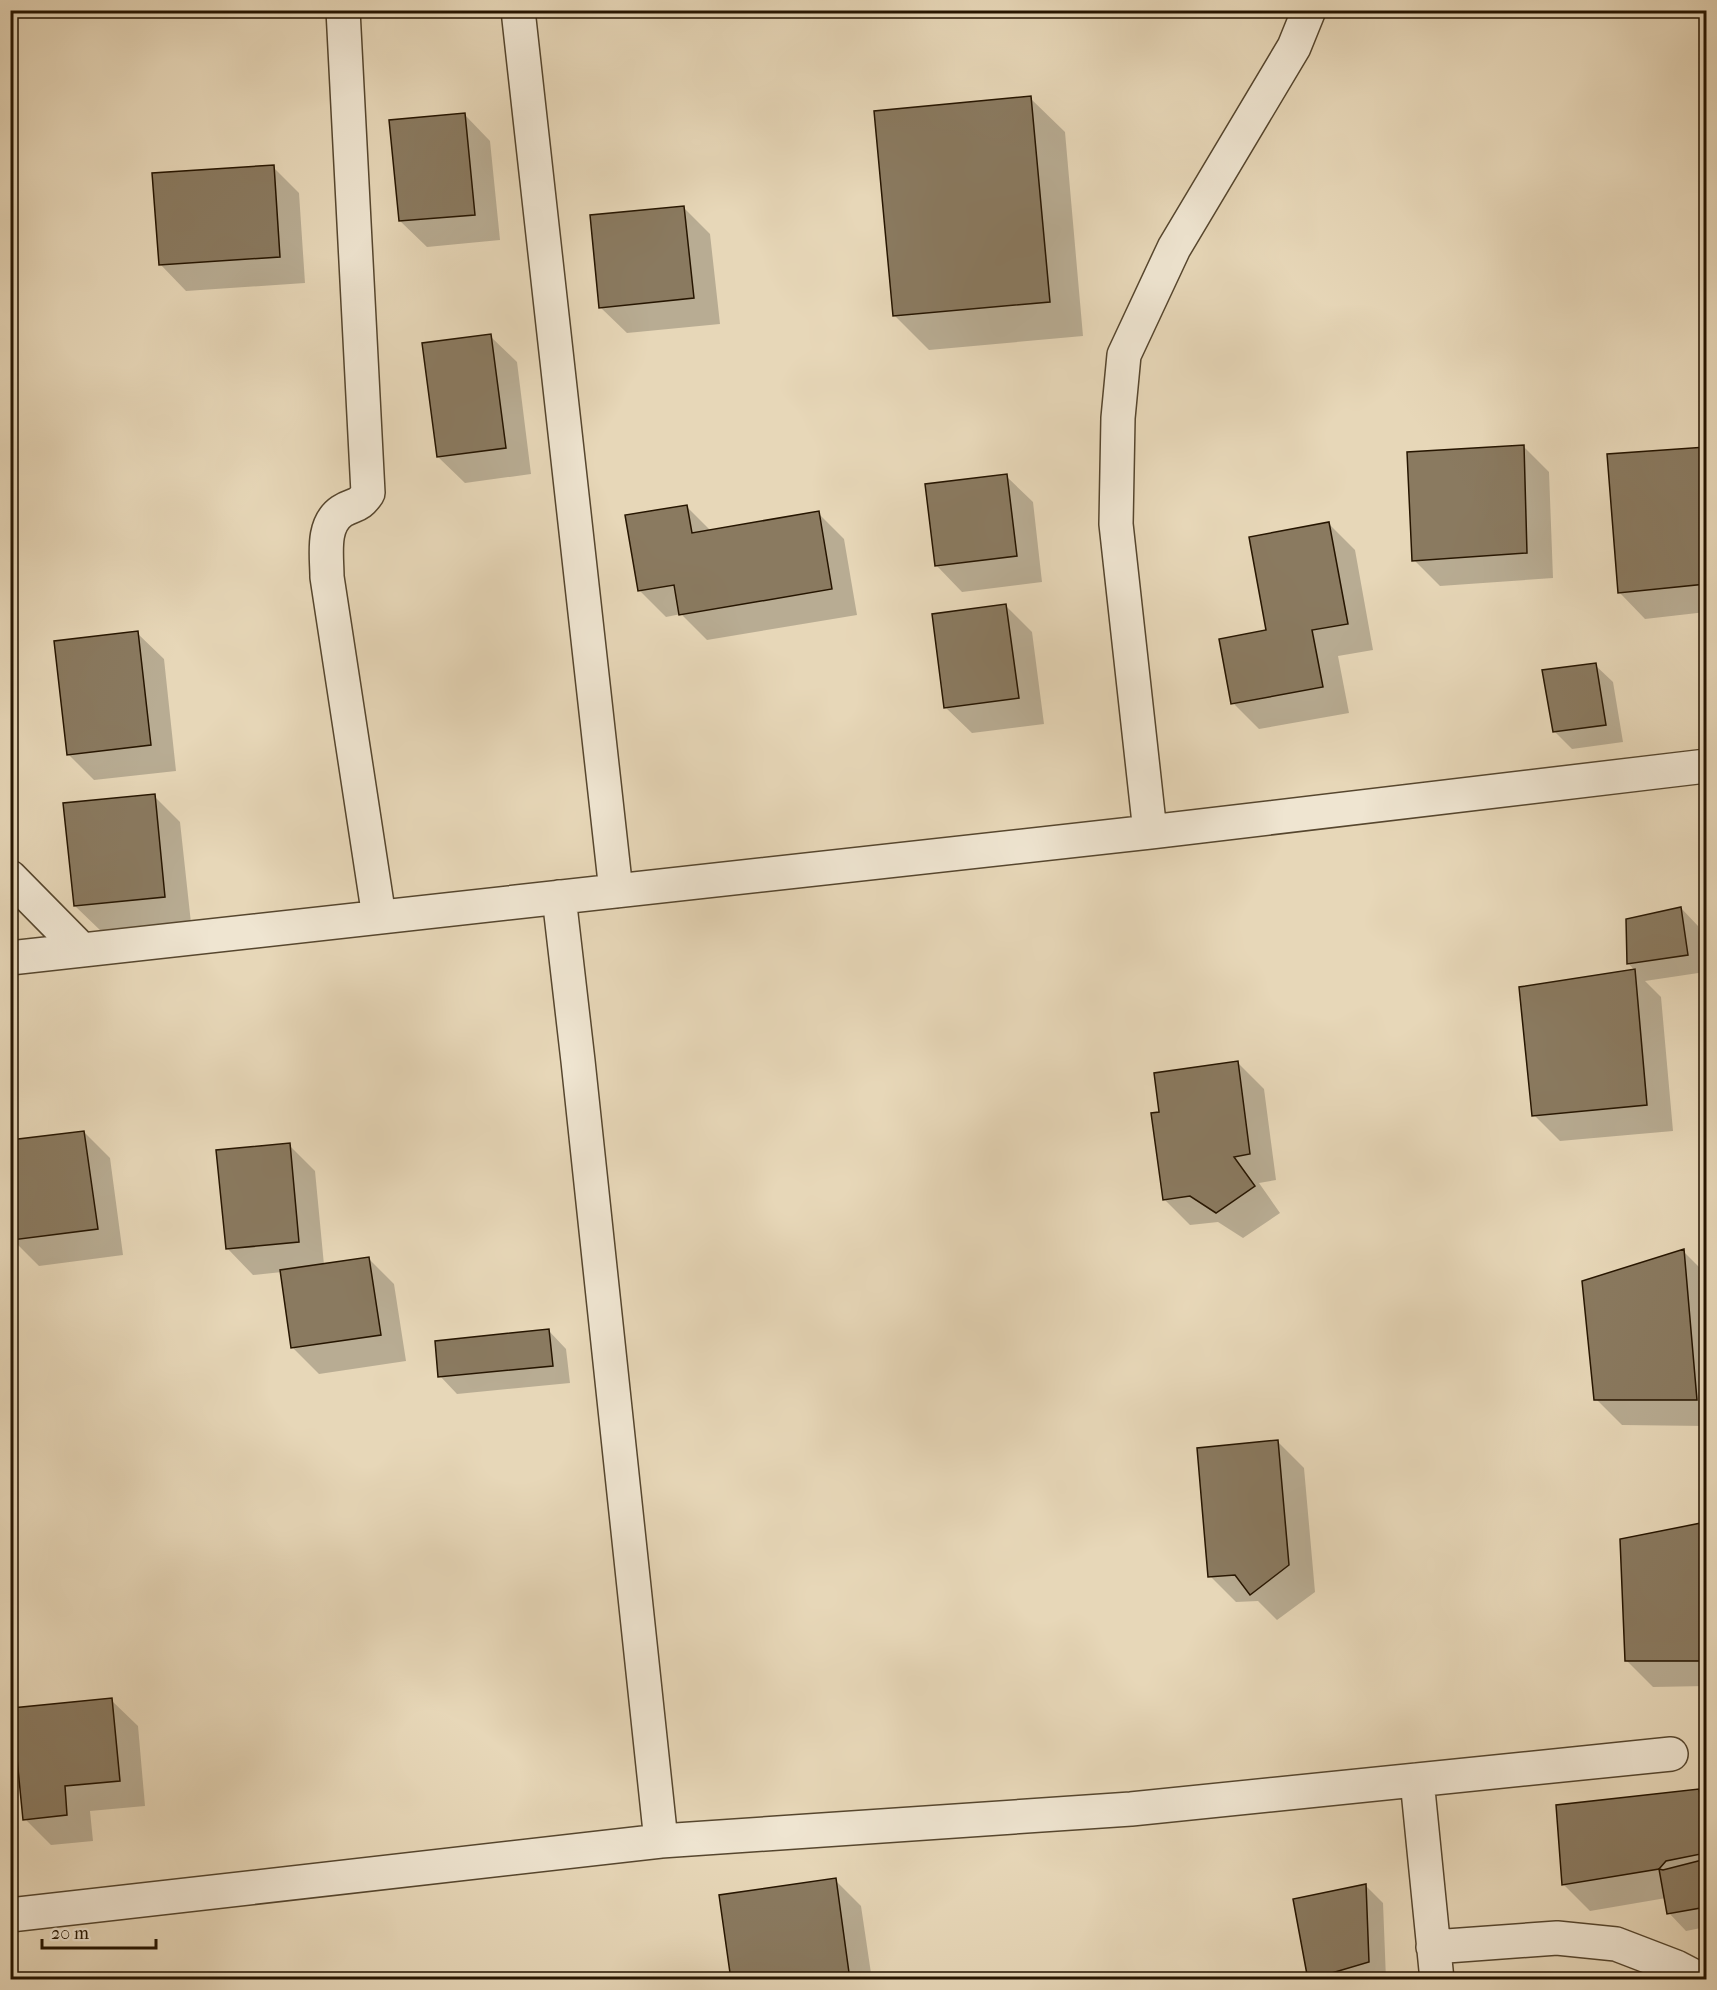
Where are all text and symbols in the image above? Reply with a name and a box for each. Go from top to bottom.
scale bar [42,1912,156,1950]
text: 20 m [51,1923,89,1944]

